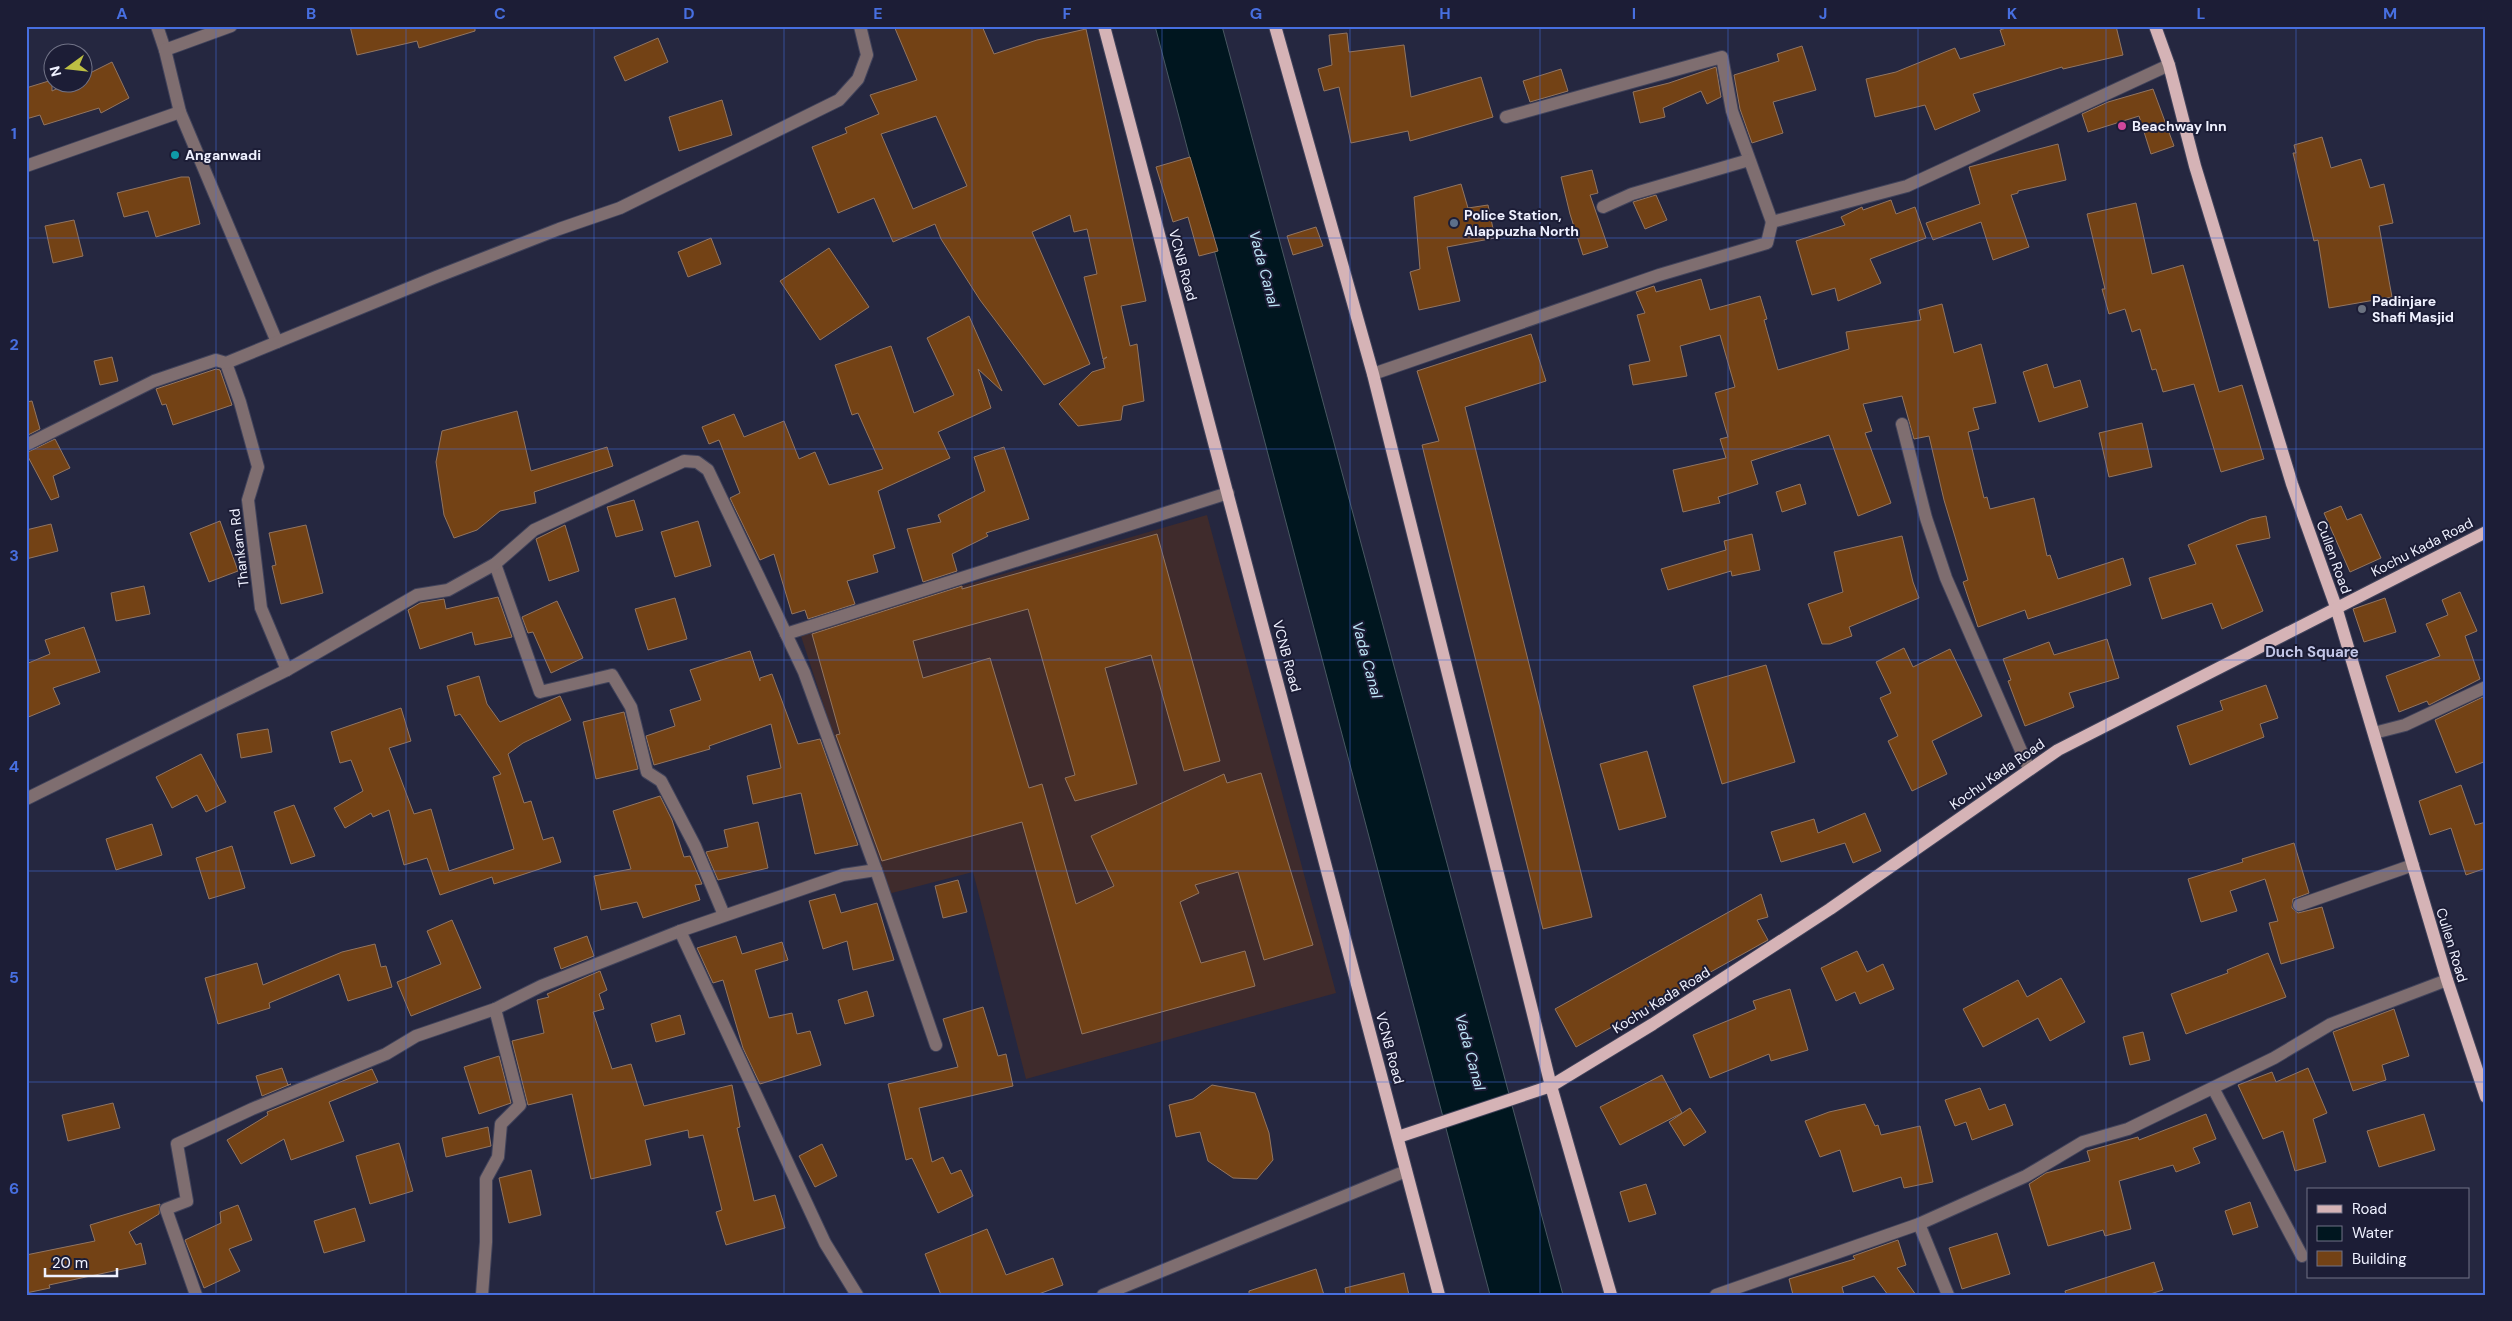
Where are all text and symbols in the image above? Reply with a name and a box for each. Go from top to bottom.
text: A [116,3,128,24]
text: B [306,3,316,24]
text: C [494,3,506,24]
text: D [683,3,695,24]
text: E [873,3,883,24]
text: F [1063,3,1072,24]
text: G [1250,3,1262,24]
text: H [1439,3,1451,24]
text: I [1632,3,1636,24]
text: J [1819,3,1827,24]
text: K [2007,3,2018,24]
text: L [2197,3,2206,24]
text: M [2383,3,2397,24]
north arrow [42,42,92,92]
text: N [45,64,65,79]
place label: Beachway Inn [2132,117,2227,135]
marker: Beachway Inn [2116,120,2128,132]
text: 1 [11,123,17,144]
place label: Anganwadi [185,146,261,164]
marker: Anganwadi [169,149,181,161]
place label: Police Station, Alappuzha North [1464,206,1579,240]
marker: Police Station, Alappuzha North [1448,217,1460,229]
street label: VCNB Road [1165,227,1201,303]
water label: Vada Canal [1244,228,1284,310]
place label: Padinjare Shafi Masjid [2372,292,2454,326]
marker: Padinjare Shafi Masjid [2356,303,2368,315]
text: 2 [9,334,19,355]
street label: Thankam Rd [225,508,253,588]
street label: Kochu Kada Road [2368,514,2476,580]
street label: Cullen Road [2312,518,2356,596]
text: 3 [9,545,19,566]
street label: VCNB Road [1269,618,1305,694]
water label: Vada Canal [1347,619,1387,701]
district label: Duch Square [2265,642,2359,662]
street label: Kochu Kada Road [1946,735,2048,813]
text: 4 [9,756,19,777]
street label: Cullen Road [2432,906,2472,984]
street label: Kochu Kada Road [1609,963,1713,1037]
text: 5 [9,967,19,988]
street label: VCNB Road [1372,1010,1408,1086]
water label: Vada Canal [1450,1011,1490,1093]
text: 6 [9,1178,19,1199]
legend [2307,1188,2470,1278]
text: Road [2352,1199,2387,1219]
text: Water [2352,1223,2394,1243]
scale bar [45,1246,118,1278]
text: Building [2352,1249,2407,1269]
text: 20 m [52,1253,88,1273]

